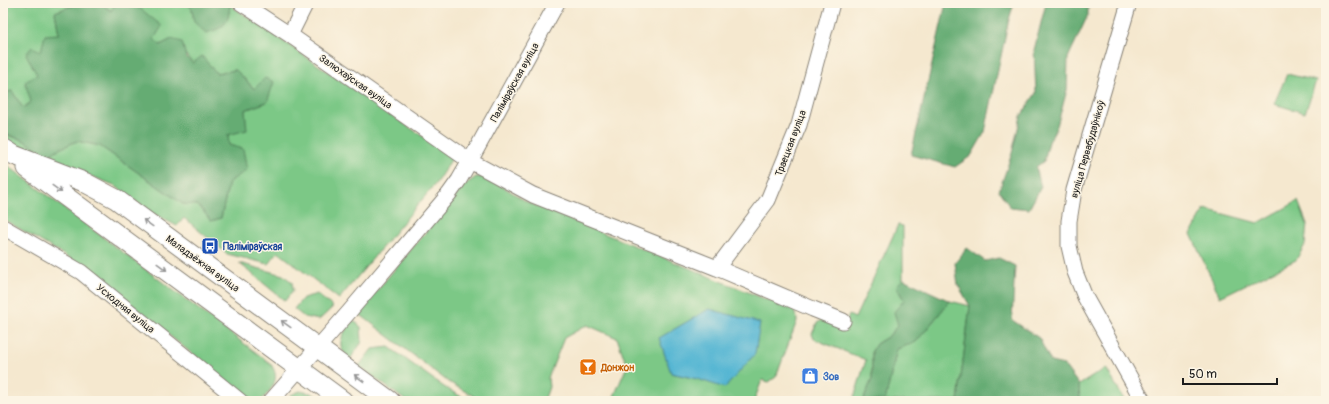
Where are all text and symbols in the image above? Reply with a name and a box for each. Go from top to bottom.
street label: Паліміраўская вуліца [488,41,542,124]
street label: Залюхаўская вуліца [317,52,395,112]
street label: вуліца Первабудаўнікоў [1068,99,1108,199]
street label: Траецкая вуліца [773,108,809,178]
one-way arrow [51,185,62,194]
one-way arrow [142,218,153,227]
street label: Маладзёжная вуліца [163,233,242,295]
bus stop icon: Паліміраўская [200,236,220,256]
place label: Паліміраўская [223,241,283,253]
one-way arrow [156,262,167,271]
street label: Усходняя вуліца [94,282,157,336]
one-way arrow [281,320,292,329]
bar icon: Донжон [578,357,598,377]
scale bar [1183,360,1277,386]
place label: Донжон [600,362,634,374]
shop icon: Зов [800,366,820,386]
text: 50 m [1189,367,1217,382]
place label: Зов [823,371,839,383]
one-way arrow [353,374,364,382]

